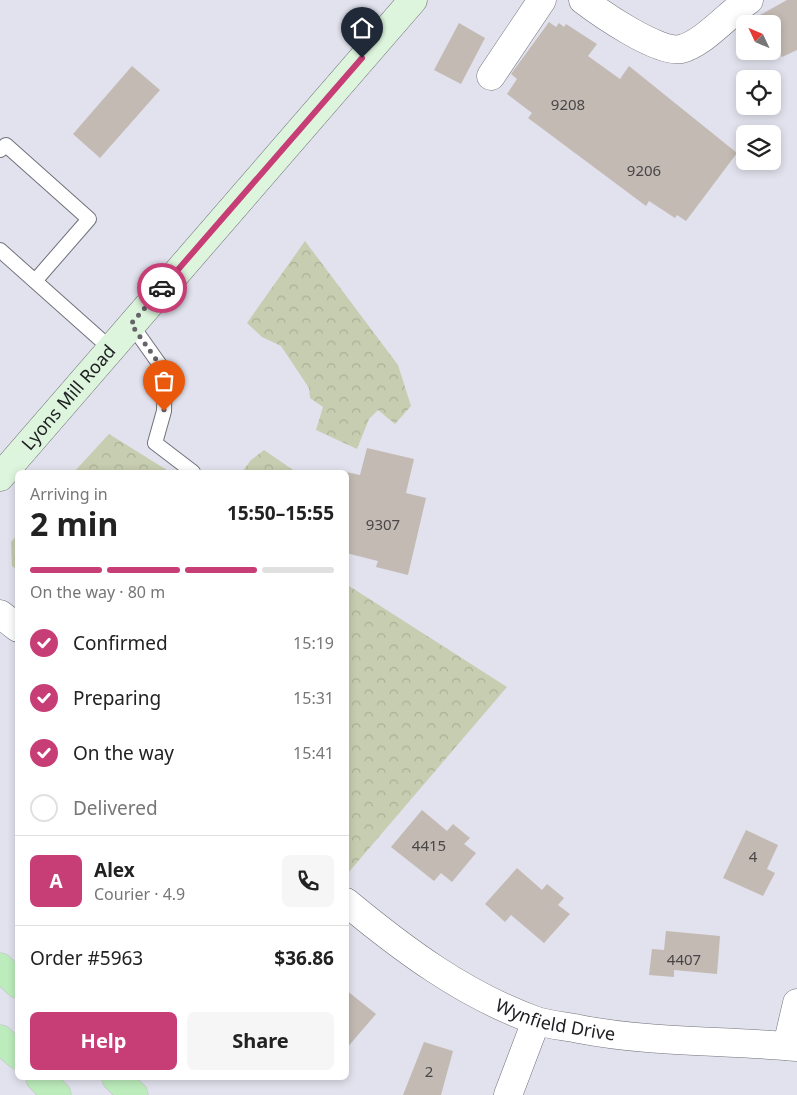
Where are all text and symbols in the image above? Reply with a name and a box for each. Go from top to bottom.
pin [341,7,383,58]
icon: home [348,14,376,42]
north arrow [736,15,781,60]
map controls [736,15,781,170]
button: locate [736,70,781,115]
house number: 9208 [551,94,585,114]
button: layers [736,125,781,170]
house number: 9206 [627,160,661,180]
courier [137,263,187,313]
icon: car [148,274,176,302]
street label: Lyons Mill Road [16,339,120,455]
pin [143,360,185,411]
icon: bag [150,367,178,395]
text: Arriving in [30,483,108,505]
text: 15:50–15:55 [227,500,334,526]
text: 2 min [30,502,118,545]
house number: 9307 [366,514,400,534]
text: On the way · 80 m [30,581,165,603]
icon: check [30,629,58,657]
text: Confirmed [73,630,168,656]
text: 15:19 [293,632,334,654]
icon: check [30,684,58,712]
text: Preparing [73,685,161,711]
text: 15:31 [293,687,334,709]
icon: check [30,739,58,767]
text: On the way [73,740,174,766]
text: 15:41 [293,742,334,764]
text: Delivered [73,795,158,821]
house number: 4415 [412,835,446,855]
house number: 4 [749,846,758,866]
button: phone [282,855,334,907]
text: Alex [94,857,135,883]
text: A [49,868,63,894]
text: Courier · 4.9 [94,883,185,905]
text: Order #5963 [30,945,143,971]
text: $36.86 [274,945,334,971]
house number: 4407 [667,949,701,969]
street label: Wynfield Drive [492,992,617,1046]
button: Help [30,1012,177,1070]
button: Share [187,1012,334,1070]
house number: 2 [425,1061,433,1081]

